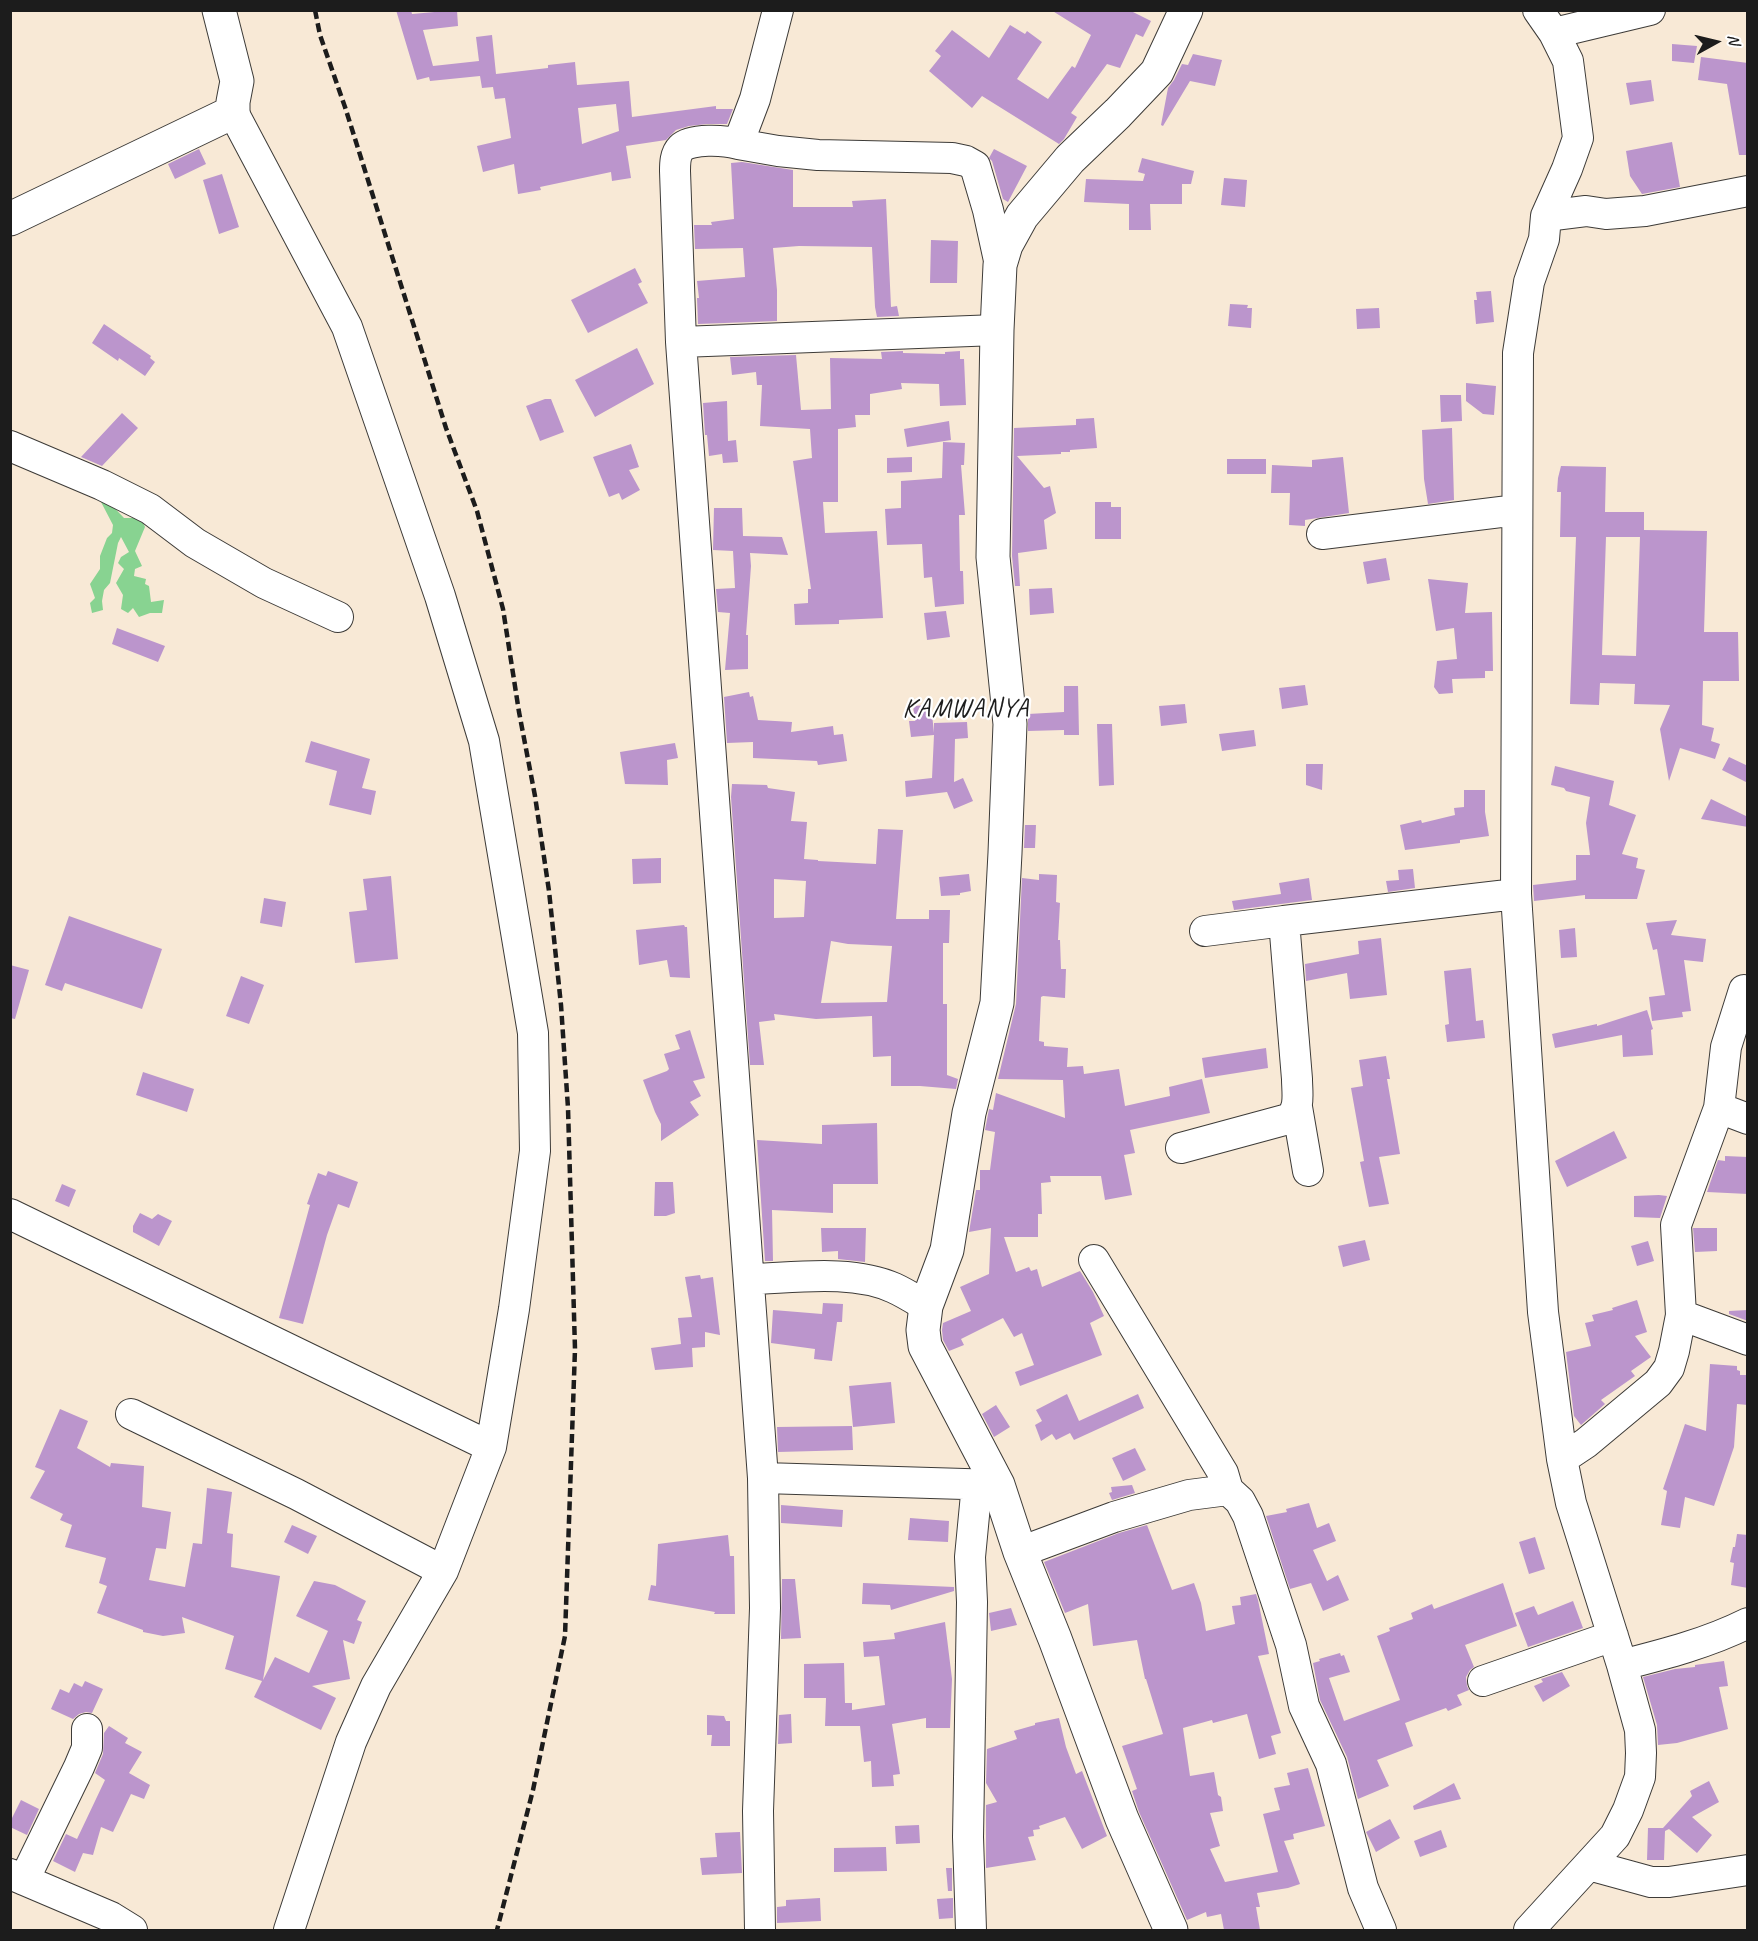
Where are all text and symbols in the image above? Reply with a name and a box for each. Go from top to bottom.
north arrow [1686,12,1746,72]
text: N [1723,33,1744,46]
district label: KAMWANYA [903,693,1029,725]

